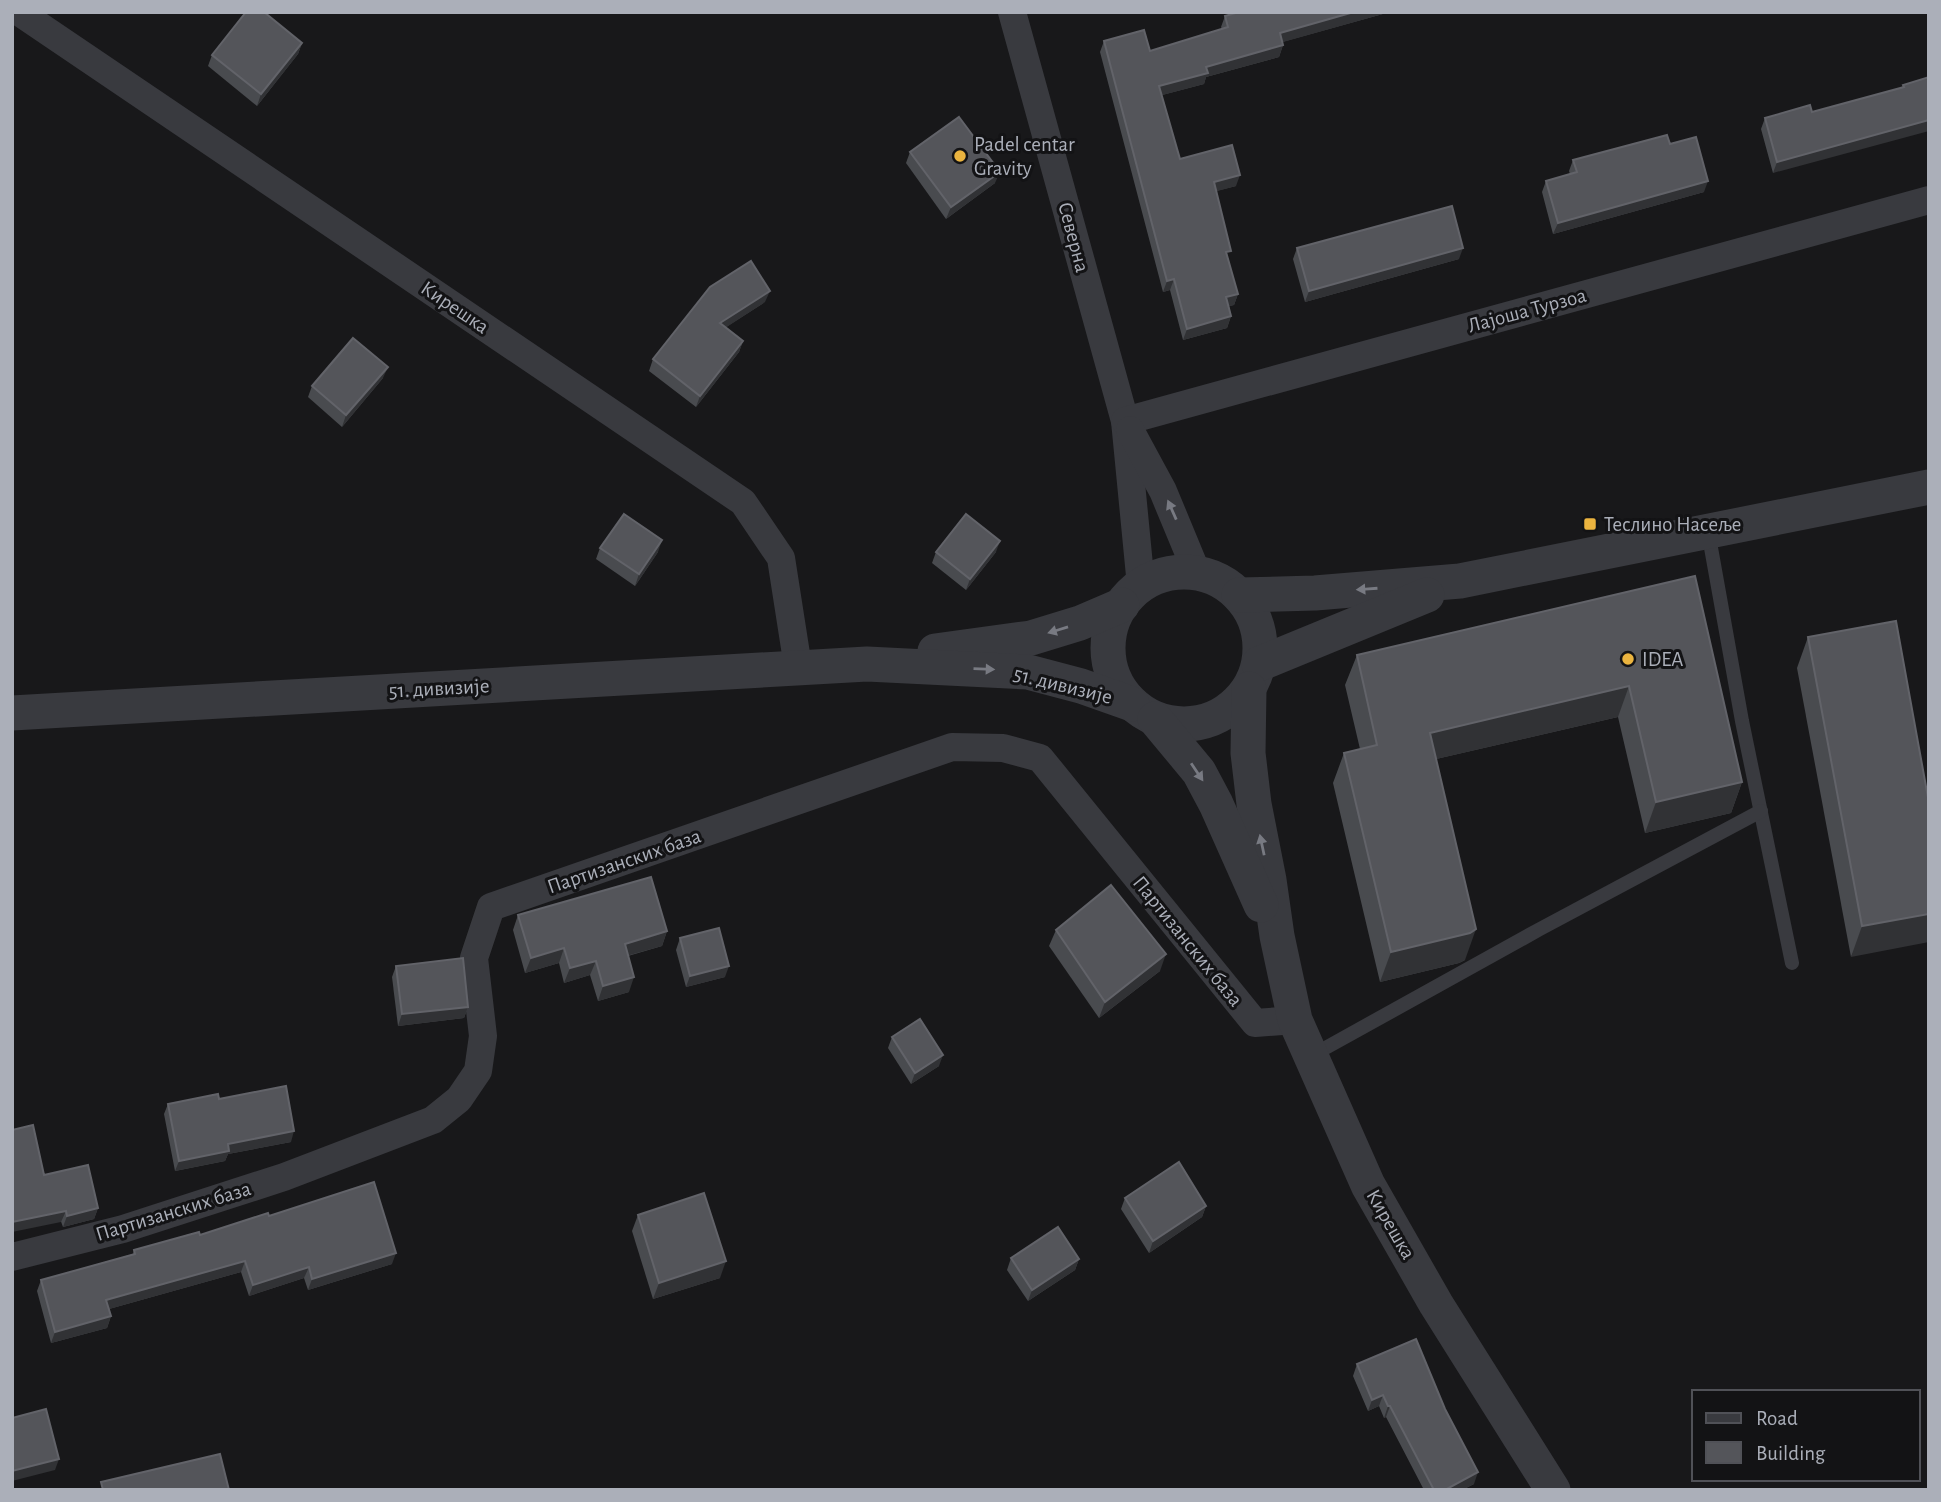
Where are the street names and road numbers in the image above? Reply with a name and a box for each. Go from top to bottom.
street label: Северна [1054,200,1093,275]
street label: Кирешка [417,277,493,338]
street label: Лајоша Турзоа [1466,285,1589,336]
street label: 51. дивизије [1011,663,1114,708]
street label: 51. дивизије [388,675,490,702]
street label: Партизанских база [545,825,704,898]
street label: Партизанских база [1129,872,1247,1011]
street label: Партизанских база [93,1178,254,1245]
street label: Кирешка [1362,1186,1419,1263]

